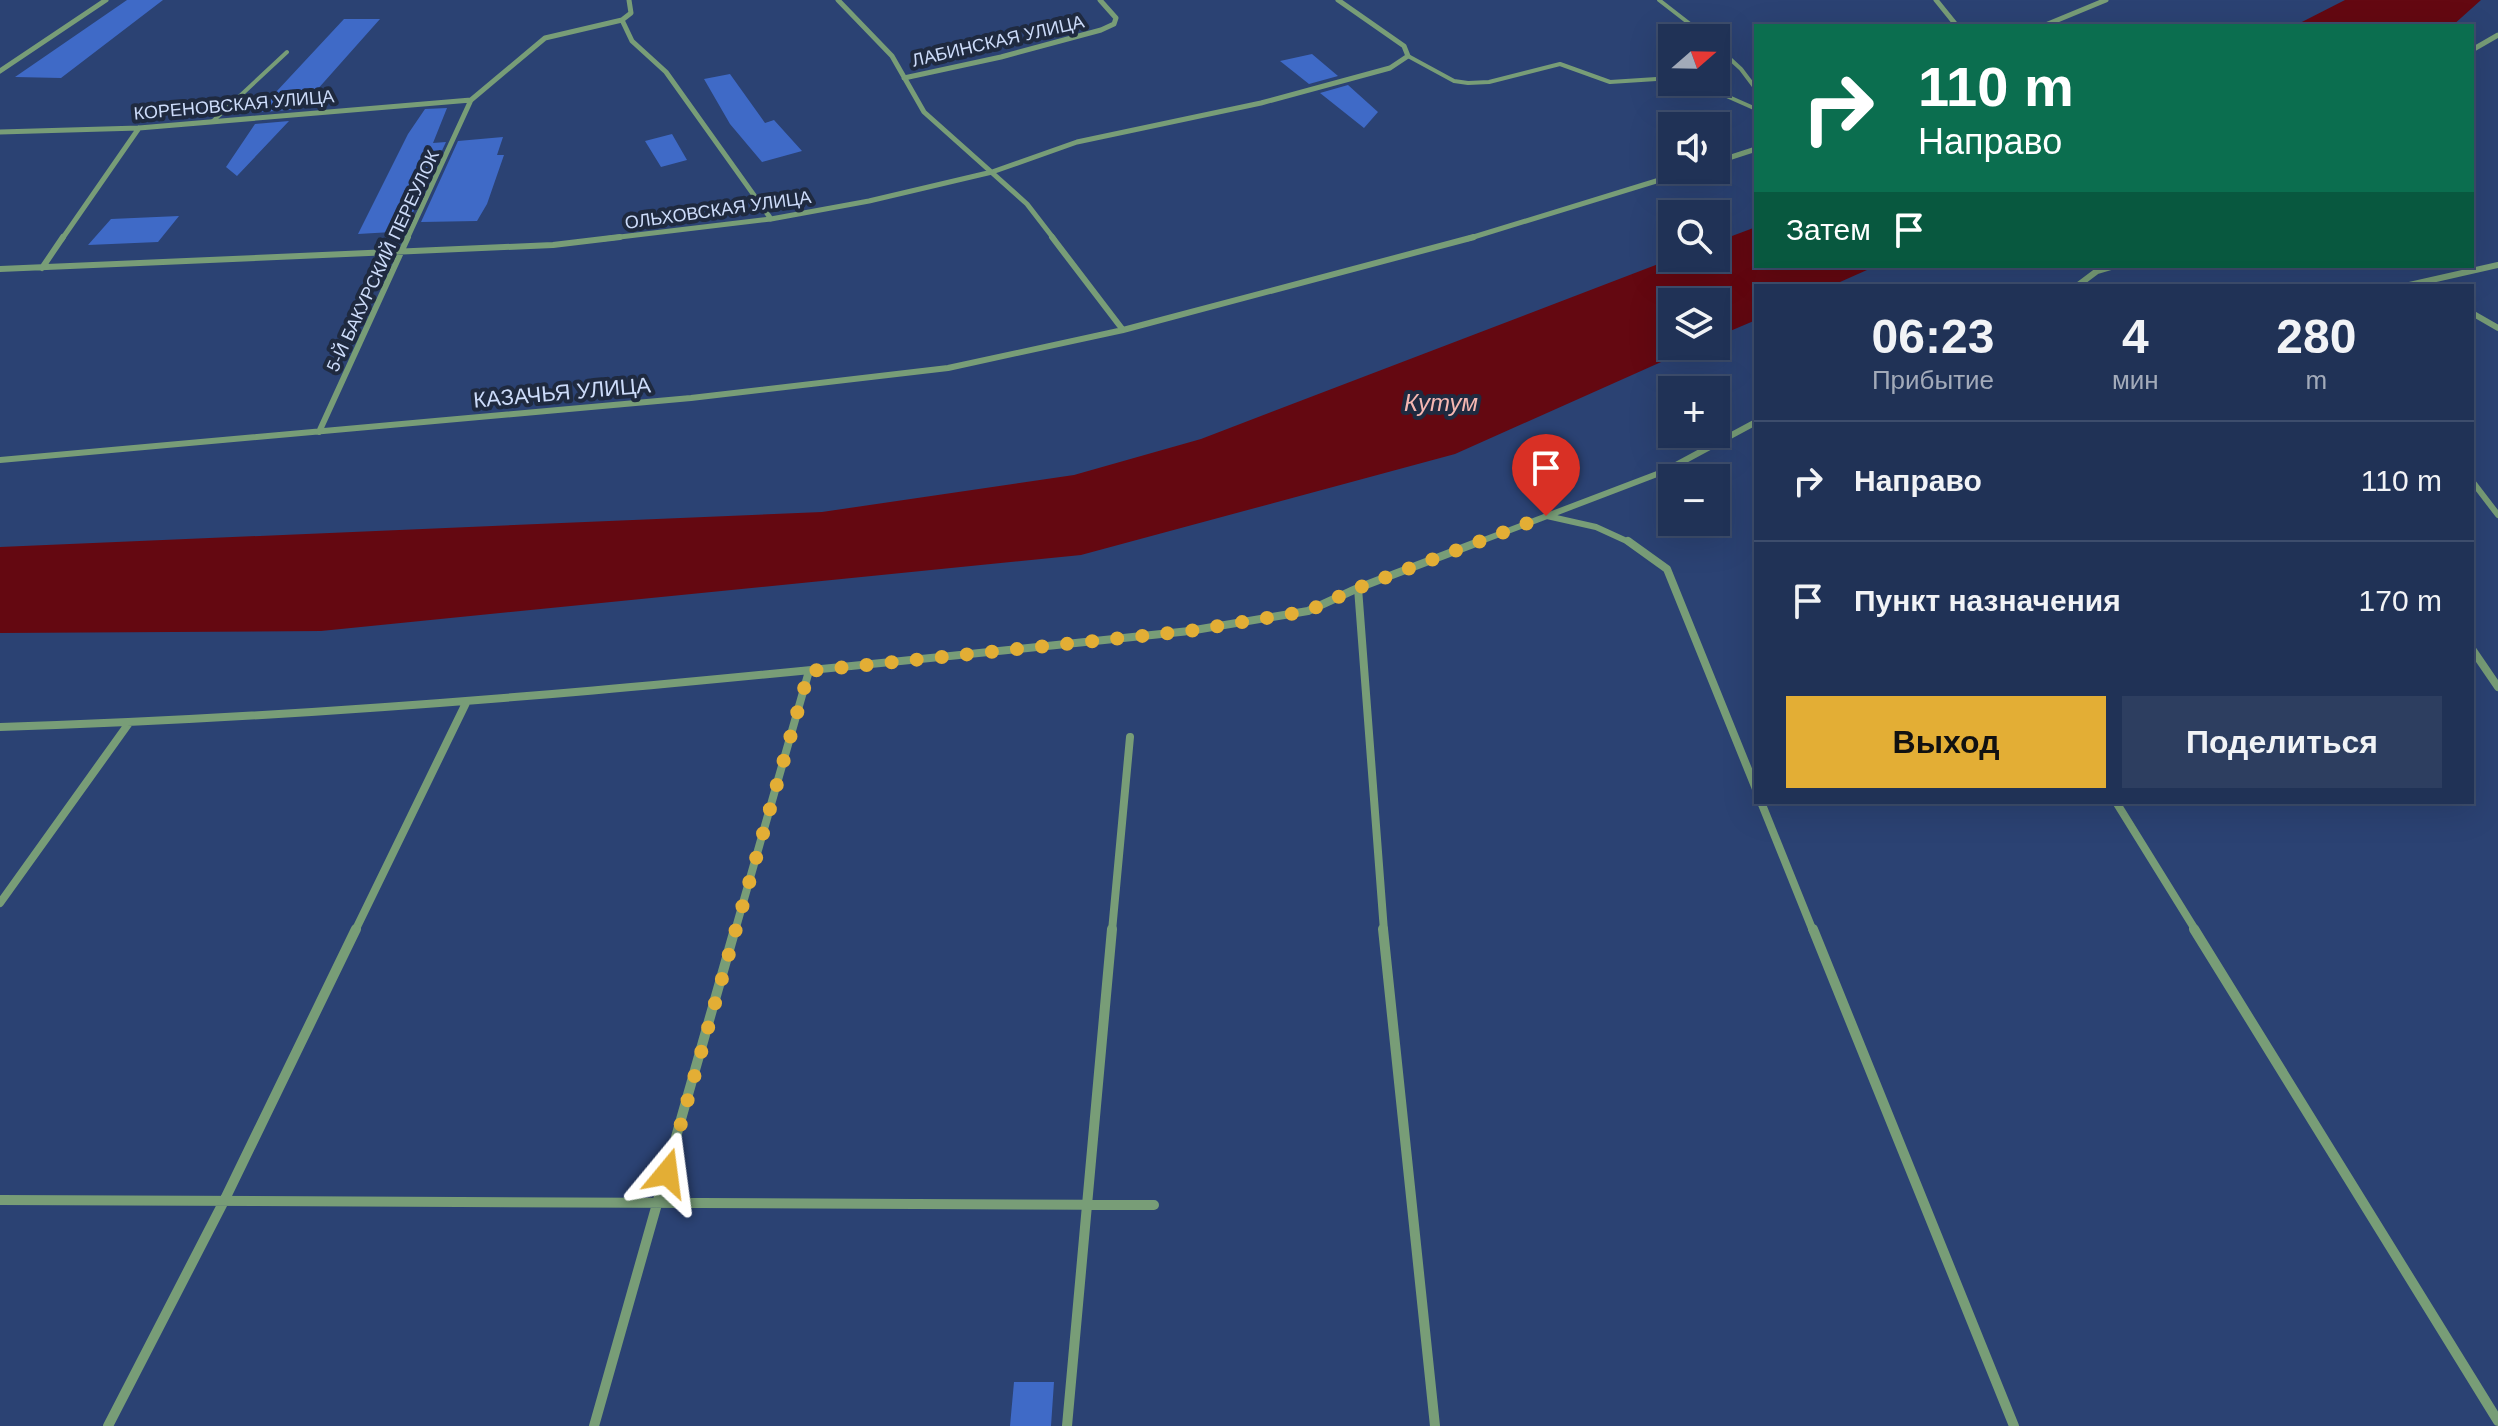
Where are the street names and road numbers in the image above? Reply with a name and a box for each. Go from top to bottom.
street label: ЛАБИНСКАЯ УЛИЦА [910,11,1086,71]
street label: КОРЕНОВСКАЯ УЛИЦА [133,86,335,124]
street label: 5-Й БАКУРСКИЙ ПЕРЕУЛОК [322,146,443,375]
street label: ОЛЬХОВСКАЯ УЛИЦА [624,187,812,233]
street label: КАЗАЧЬЯ УЛИЦА [472,372,652,413]

